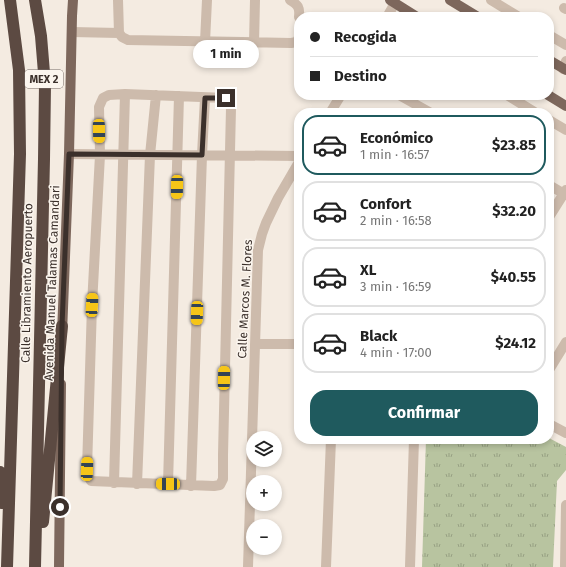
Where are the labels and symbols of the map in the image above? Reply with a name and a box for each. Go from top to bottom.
callout: 1 min [193,40,259,68]
road number: MEX 2 [25,70,63,88]
route end [217,89,235,107]
car [93,119,105,143]
car [171,175,183,199]
street label: Avenida Manuel Talamas Camandari [42,185,62,381]
street label: Calle Libramiento Aeropuerto [19,203,35,363]
street label: Calle Marcos M. Flores [235,239,255,359]
car [85,293,99,317]
car [191,301,203,325]
car [218,366,230,390]
car [81,457,93,481]
car [156,478,180,490]
route start [51,498,69,516]

